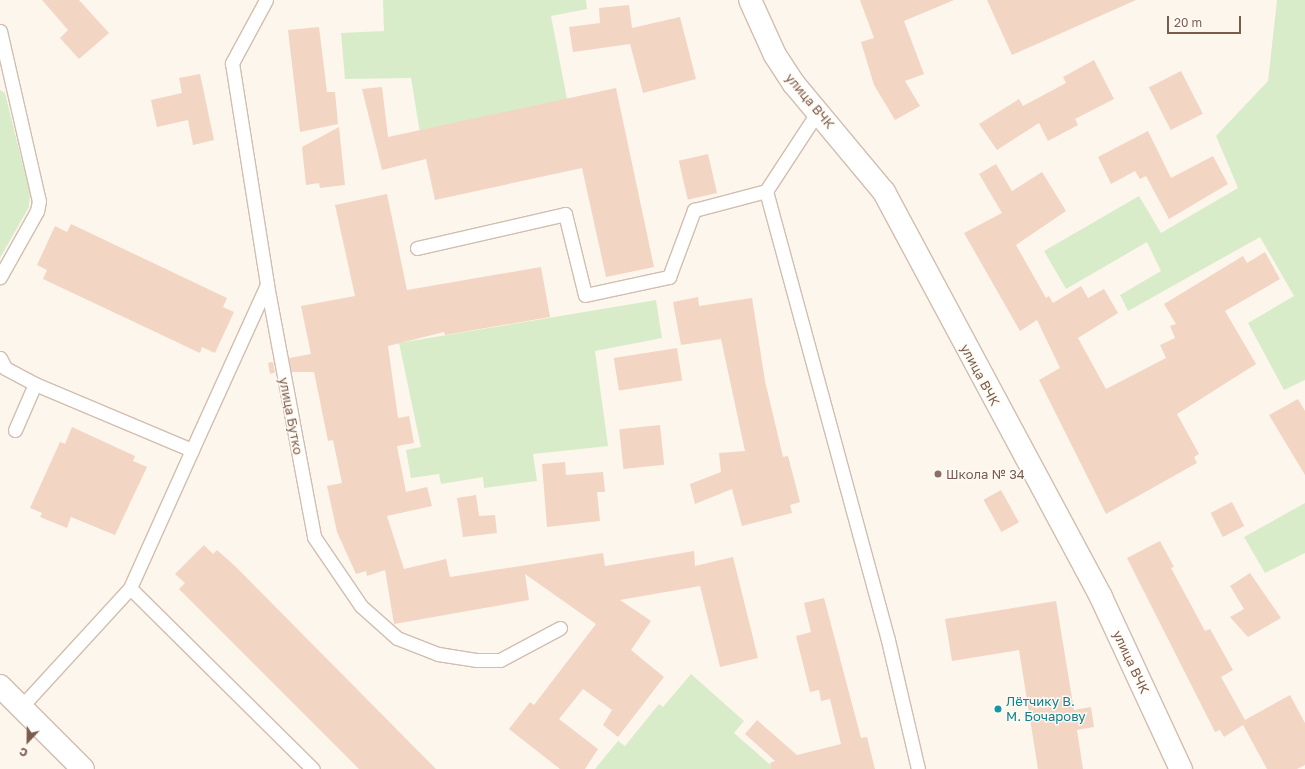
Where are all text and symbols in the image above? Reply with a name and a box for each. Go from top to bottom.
scale bar [1169,8,1243,34]
text: 20 m [1174,15,1202,30]
street label: улица ВЧК [782,70,838,132]
street label: улица ВЧК [957,341,1003,409]
street label: улица Бутко [276,376,306,456]
place label: Школа № 34 [946,466,1025,482]
marker: Школа № 34 [933,469,943,479]
street label: улица ВЧК [1110,628,1152,696]
place label: Лётчику В. М. Бочарову [1006,694,1085,725]
marker: Лётчику В. М. Бочарову [993,704,1003,714]
north arrow [8,721,48,761]
text: С [17,745,29,760]

